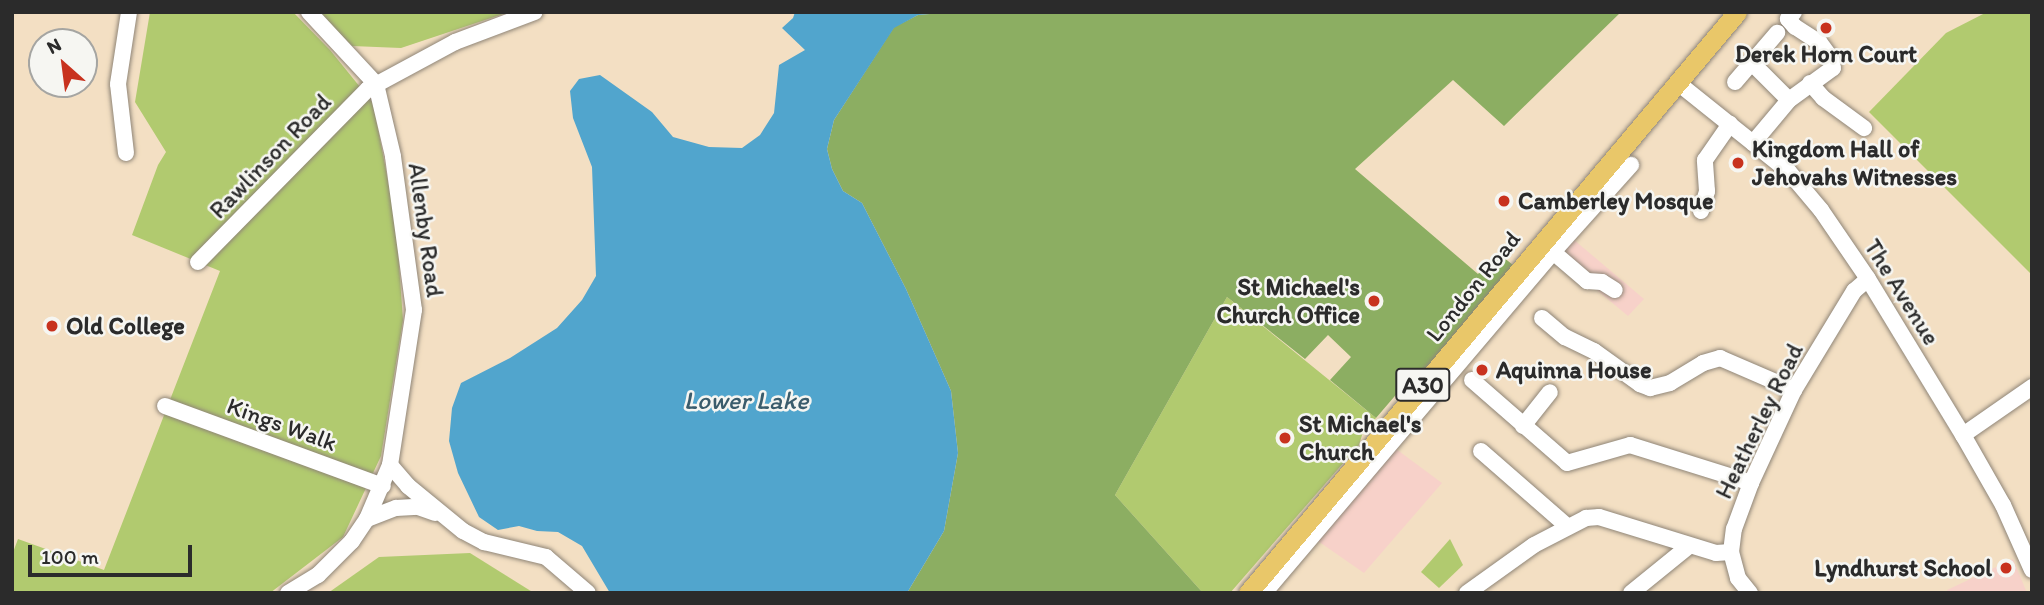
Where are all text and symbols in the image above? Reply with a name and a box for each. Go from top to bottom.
marker: Derek Horn Court [1818,20,1834,36]
north arrow [28,28,98,98]
text: N [43,33,65,59]
place label: Derek Horn Court [1735,40,1917,68]
street label: Rawlinson Road [203,87,337,225]
place label: Kingdom Hall of Jehovahs Witnesses [1752,135,1956,191]
marker: Kingdom Hall of Jehovahs Witnesses [1730,155,1746,171]
street label: Allenby Road [402,161,450,299]
place label: Camberley Mosque [1518,187,1713,215]
marker: Camberley Mosque [1496,193,1512,209]
street label: London Road [1420,225,1526,347]
street label: The Avenue [1858,234,1946,350]
place label: St Michael's Church Office [1216,273,1360,329]
marker: St Michael's Church Office [1366,293,1382,309]
place label: Old College [66,312,185,340]
marker: Old College [44,318,60,334]
street label: Heatherley Road [1709,339,1809,503]
place label: Aquinna House [1496,356,1652,384]
marker: Aquinna House [1474,362,1490,378]
road number: A30 [1395,366,1451,404]
water label: Lower Lake [684,385,808,417]
street label: Kings Walk [223,391,341,457]
place label: St Michael's Church [1299,410,1421,466]
marker: St Michael's Church [1277,430,1293,446]
scale bar [32,532,196,576]
text: 100 m [41,544,99,569]
place label: Lyndhurst School [1814,554,1992,582]
marker: Lyndhurst School [1998,560,2014,576]

